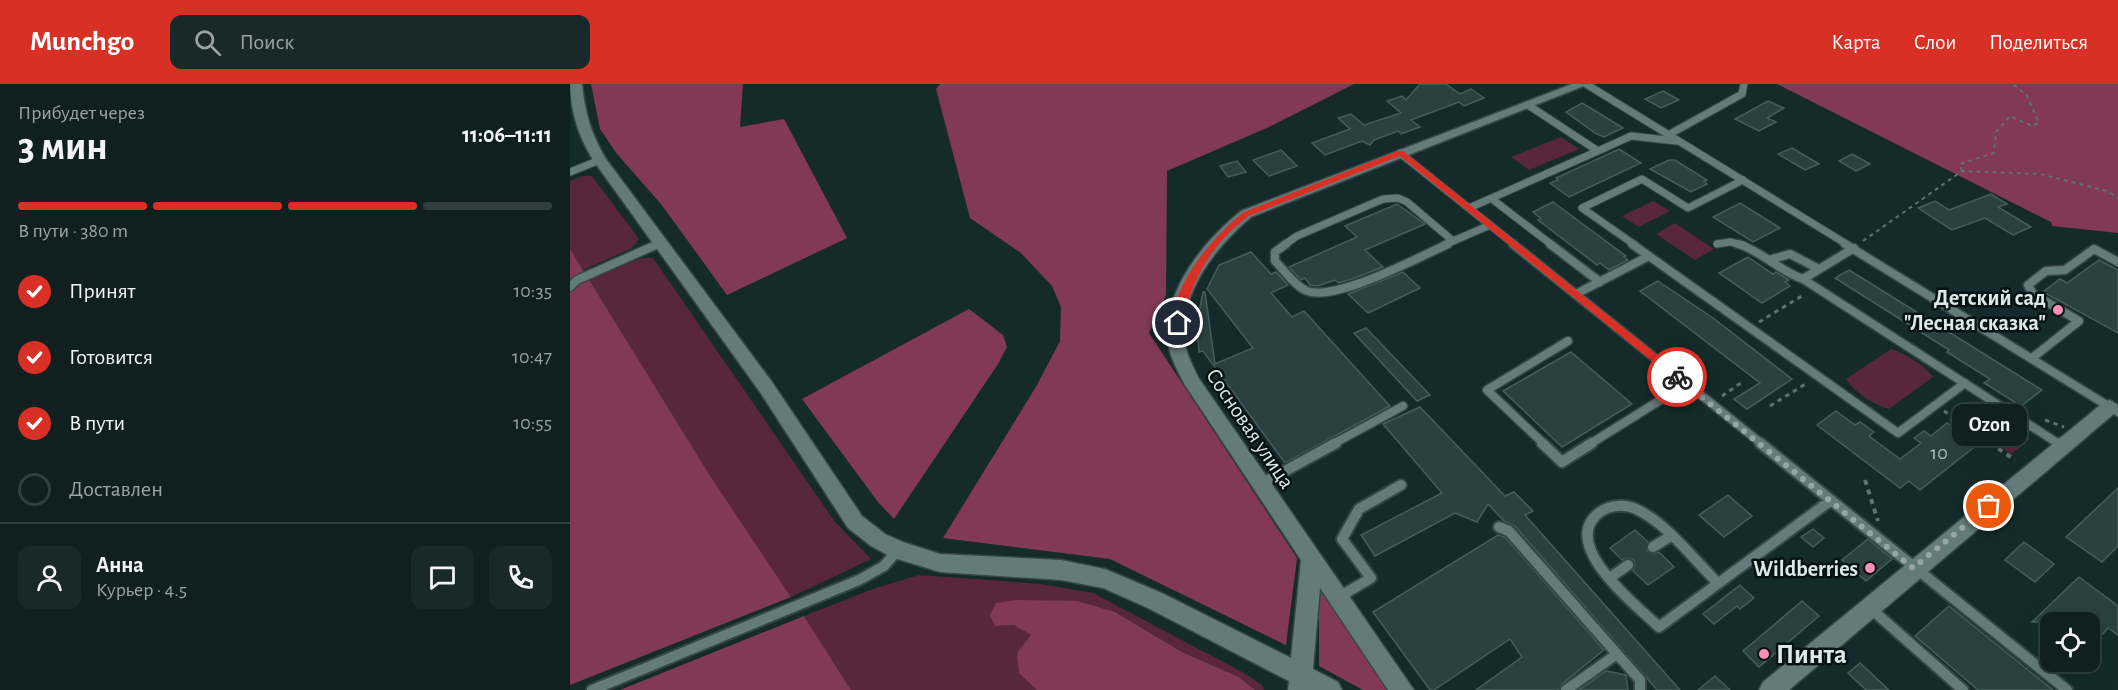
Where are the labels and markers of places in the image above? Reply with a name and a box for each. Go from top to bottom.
place label: Детский сад "Лесная сказка" [1904,287,2046,334]
pin [1152,297,1203,348]
marker: Детский сад "Лесная сказка" [2051,303,2065,317]
callout: Ozon [1952,404,2026,446]
pin [1963,480,2014,531]
place label: Wildberries [1753,558,1858,580]
marker: Wildberries [1863,561,1877,575]
place label: Пинта [1776,641,1847,668]
marker: Пинта [1757,647,1771,661]

